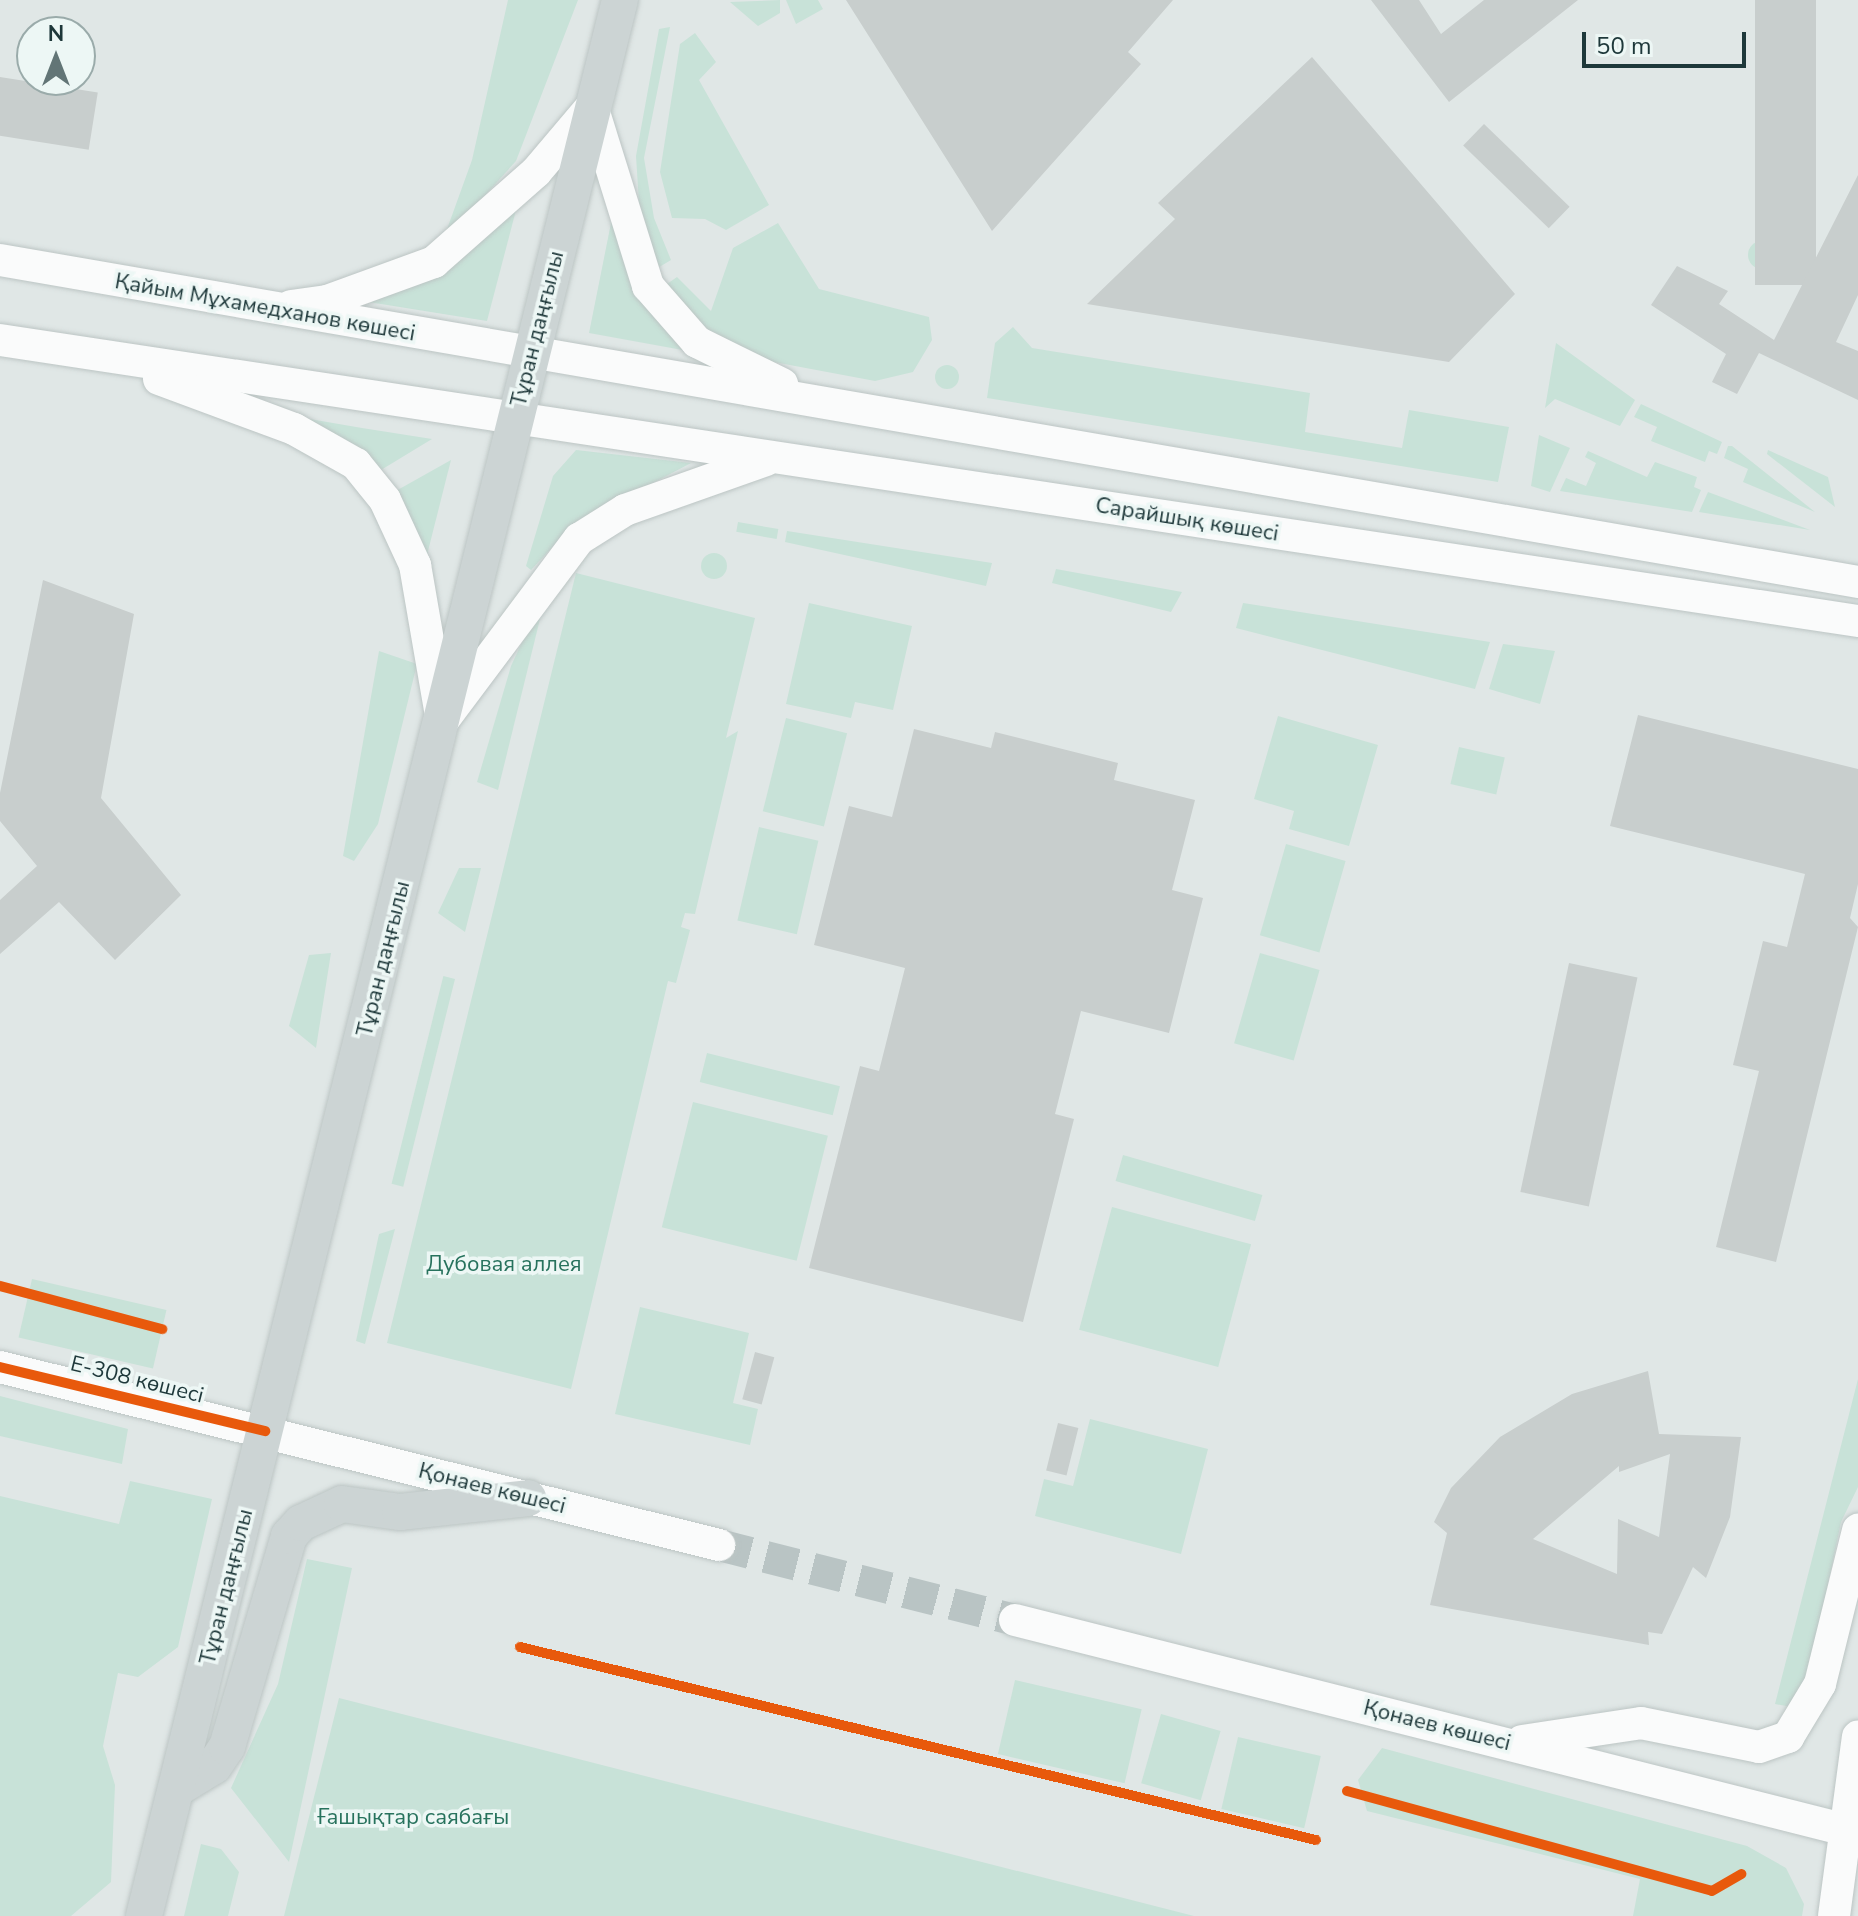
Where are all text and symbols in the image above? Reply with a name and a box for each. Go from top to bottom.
north arrow [16,16,96,96]
scale bar [1586,16,1750,66]
text: N [48,19,64,49]
text: 50 m [1596,30,1652,62]
street label: Тұран даңғылы [506,248,570,410]
street label: Қайым Мұхамедханов көшесі [113,269,417,347]
street label: Сарайшық көшесі [1093,492,1281,548]
street label: Тұран даңғылы [352,878,416,1040]
park label: Дубовая аллея [426,1252,582,1278]
street label: Е-308 көшесі [68,1351,206,1409]
street label: Қонаев көшесі [416,1458,568,1520]
street label: Тұран даңғылы [195,1506,259,1668]
street label: Қонаев көшесі [1361,1695,1513,1757]
park label: Ғашықтар саябағы [317,1805,509,1831]

